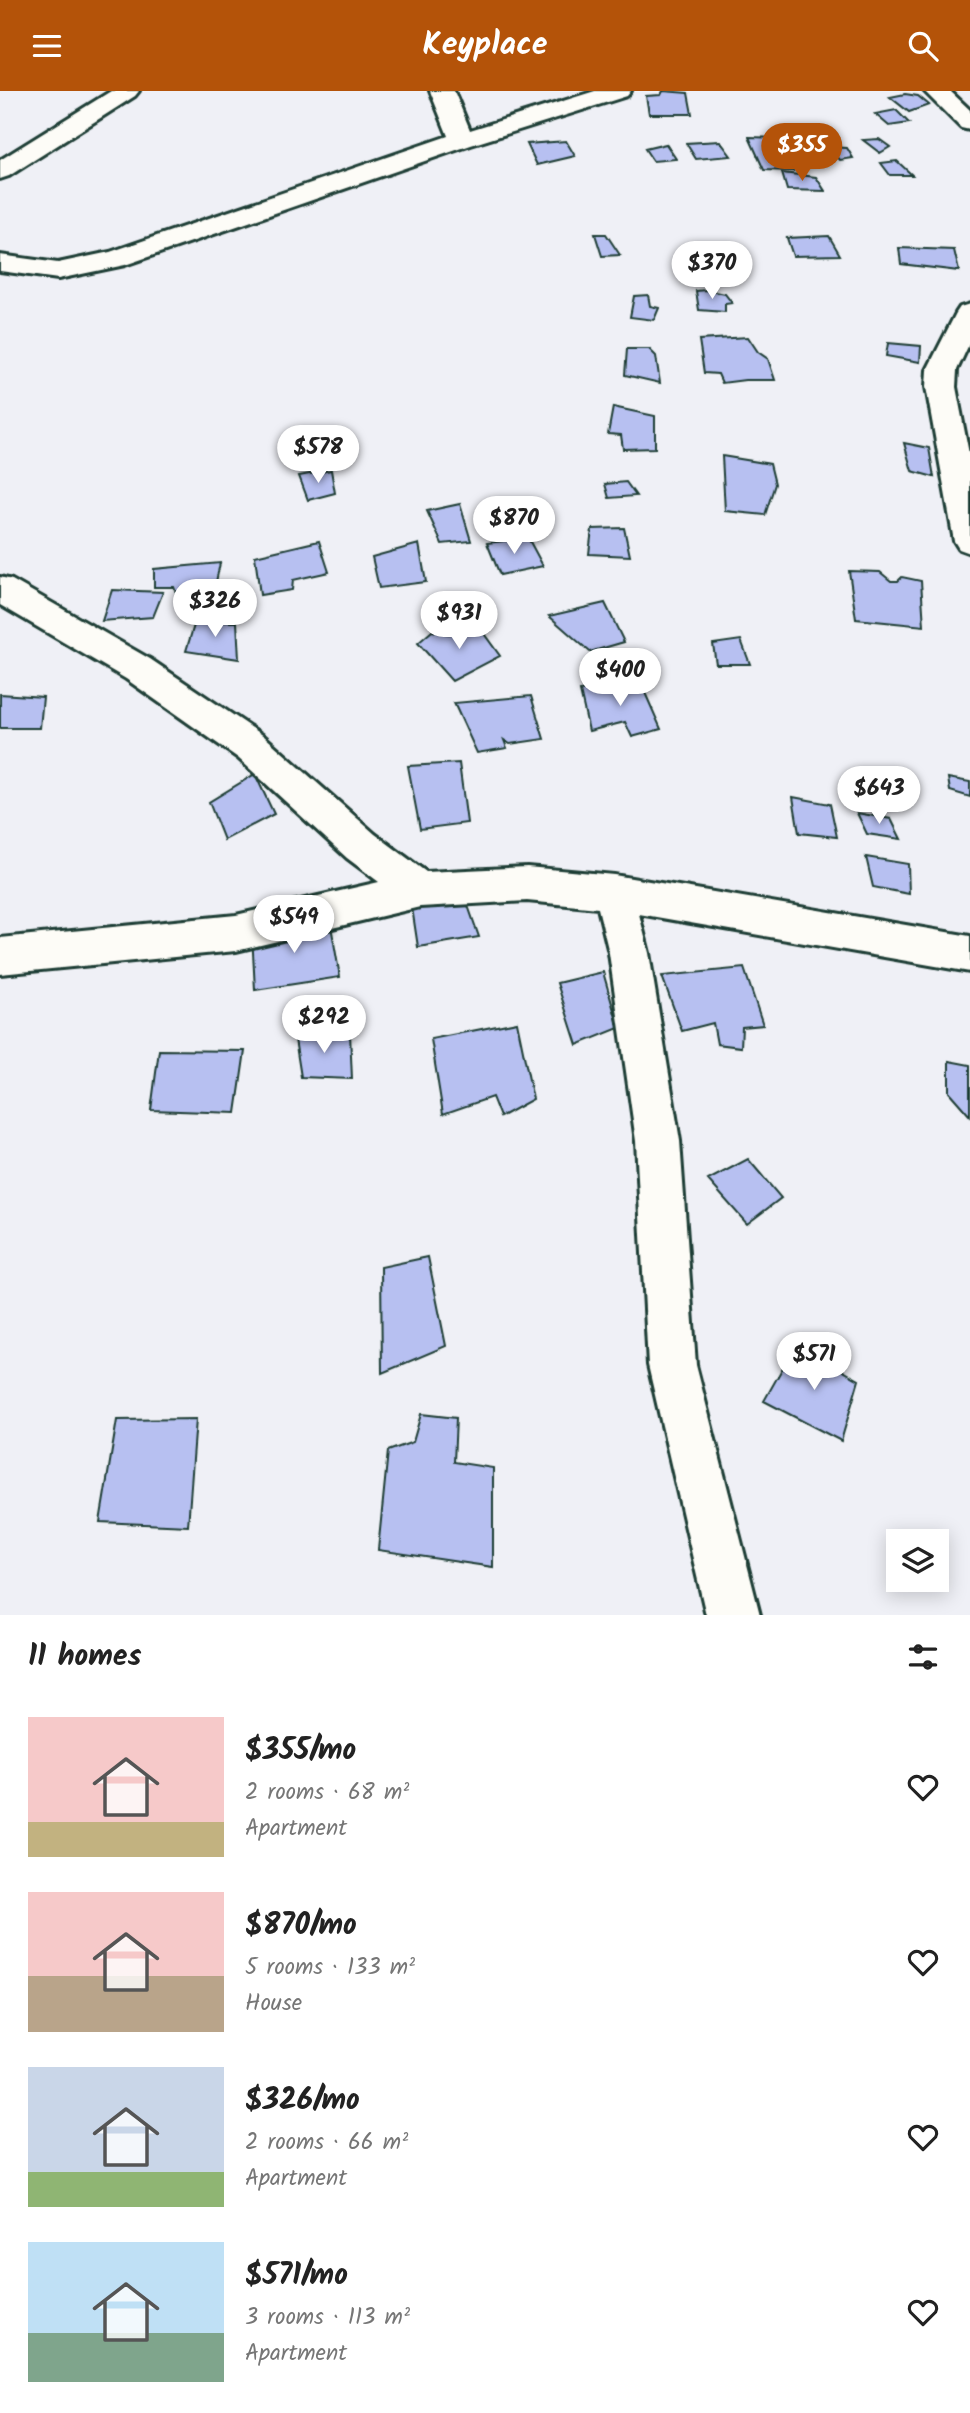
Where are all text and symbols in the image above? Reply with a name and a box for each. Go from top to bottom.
text: Keyplace [423,20,547,71]
icon: menu [28,27,66,65]
icon: search [904,27,942,65]
pin: $355 [761,123,843,183]
text: $355 [777,128,827,164]
pin: $370 [671,241,753,301]
text: $370 [688,246,736,282]
pin: $578 [277,425,359,485]
text: $578 [293,430,343,466]
pin: $870 [473,497,555,556]
text: $870 [489,501,539,537]
pin: $326 [174,580,256,639]
text: $326 [189,584,241,620]
pin: $931 [418,591,500,651]
text: $931 [437,596,481,632]
pin: $400 [579,649,661,708]
text: $400 [595,653,645,689]
pin: $643 [838,767,920,826]
text: $643 [853,771,905,807]
pin: $549 [253,895,335,955]
text: $549 [269,900,319,936]
pin: $292 [283,995,365,1055]
text: $292 [298,1000,350,1036]
pin: $571 [773,1333,855,1392]
text: $571 [792,1337,836,1373]
map controls [886,1529,949,1592]
button: layers [886,1529,949,1592]
text: 11 homes [28,1633,141,1681]
icon: filters [904,1638,942,1676]
text: $355/mo [245,1727,356,1775]
icon: home [84,1745,168,1829]
icon: heart [904,1768,942,1806]
text: 2 rooms · 68 m² [245,1775,409,1811]
text: Apartment [245,1811,347,1847]
text: $870/mo [245,1902,357,1950]
icon: home [84,1920,168,2004]
icon: heart [904,1943,942,1981]
text: 5 rooms · 133 m² [245,1950,415,1986]
text: House [245,1986,302,2022]
text: $326/mo [245,2077,360,2125]
icon: home [84,2095,168,2179]
icon: heart [904,2118,942,2156]
text: 2 rooms · 66 m² [245,2125,408,2161]
text: Apartment [245,2161,347,2197]
text: $571/mo [245,2252,348,2300]
icon: home [84,2270,168,2354]
icon: heart [904,2293,942,2331]
text: 3 rooms · 113 m² [245,2300,410,2336]
text: Apartment [245,2336,347,2372]

